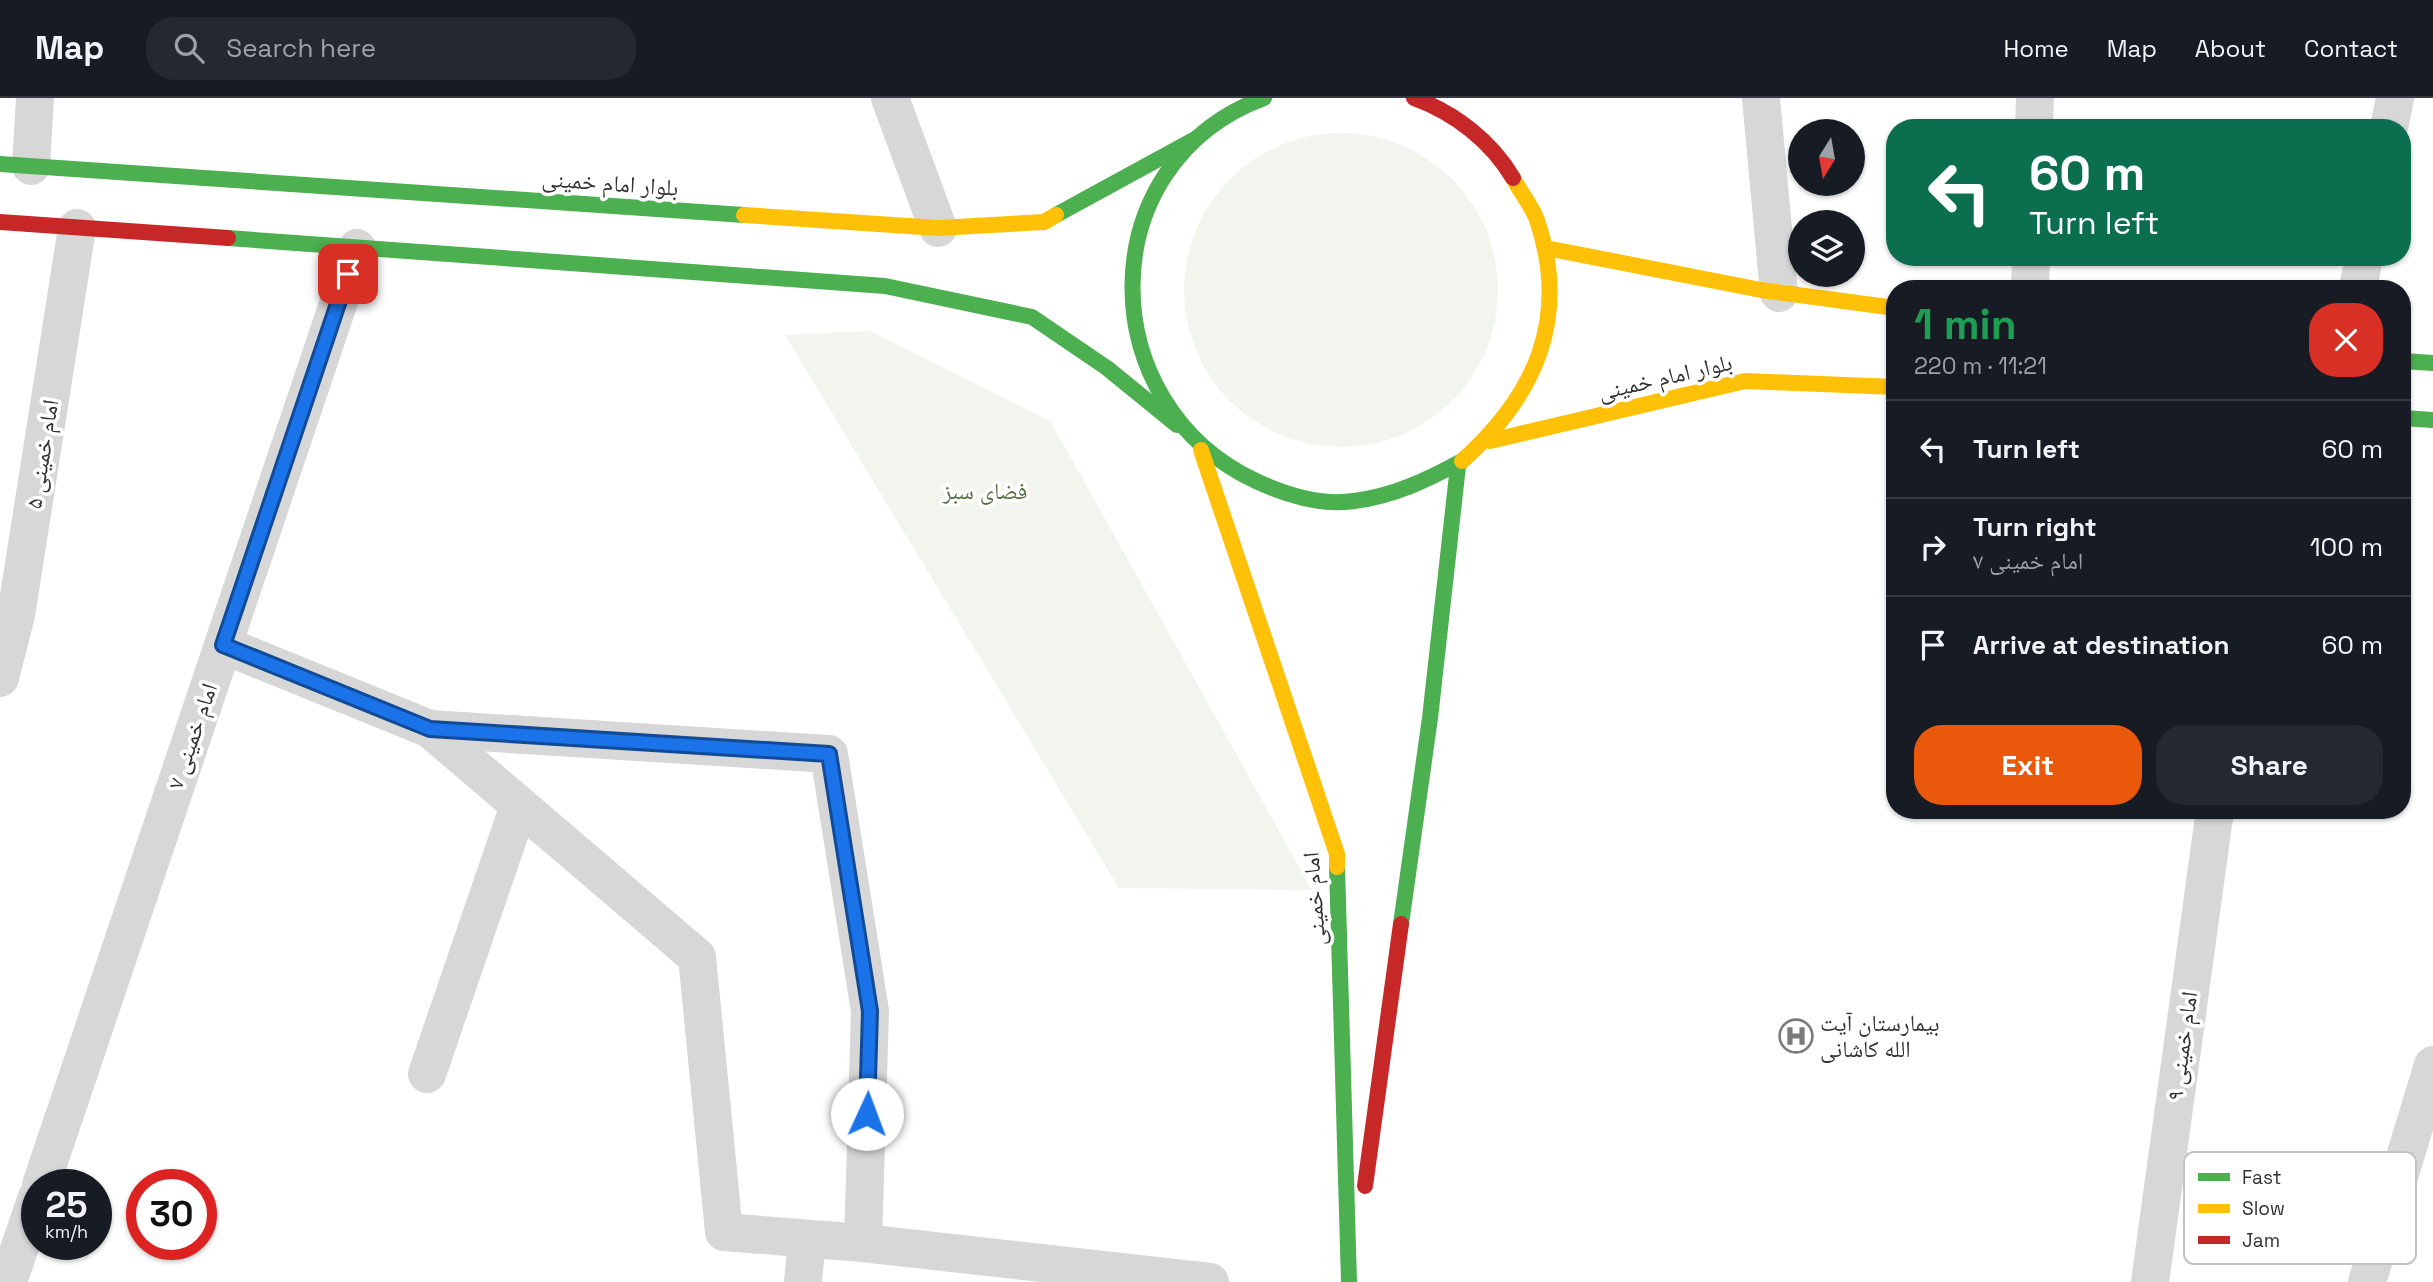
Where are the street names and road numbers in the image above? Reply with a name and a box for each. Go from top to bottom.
street label: بلوار امام خمینی [541,163,679,204]
street label: بلوار امام خمینی [1595,347,1735,408]
street label: امام خمینی ۵ [19,397,66,511]
street label: امام خمینی ۷ [160,679,225,793]
street label: امام خمینی [1296,851,1333,947]
street label: امام خمینی ۹ [2159,989,2206,1103]

